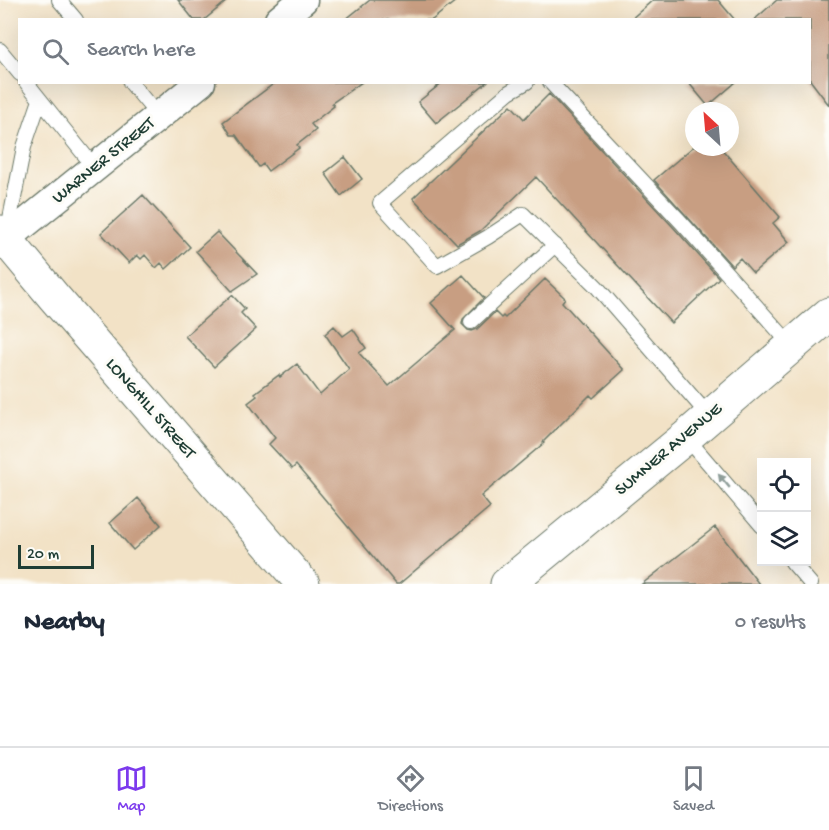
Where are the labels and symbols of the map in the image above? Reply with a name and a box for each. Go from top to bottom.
north arrow [685,102,739,156]
street label: WARNER STREET [48,112,160,209]
street label: LONGHILL STREET [101,354,200,464]
street label: SUMNER AVENUE [611,399,727,501]
one-way arrow [718,474,731,489]
scale bar [18,542,94,570]

